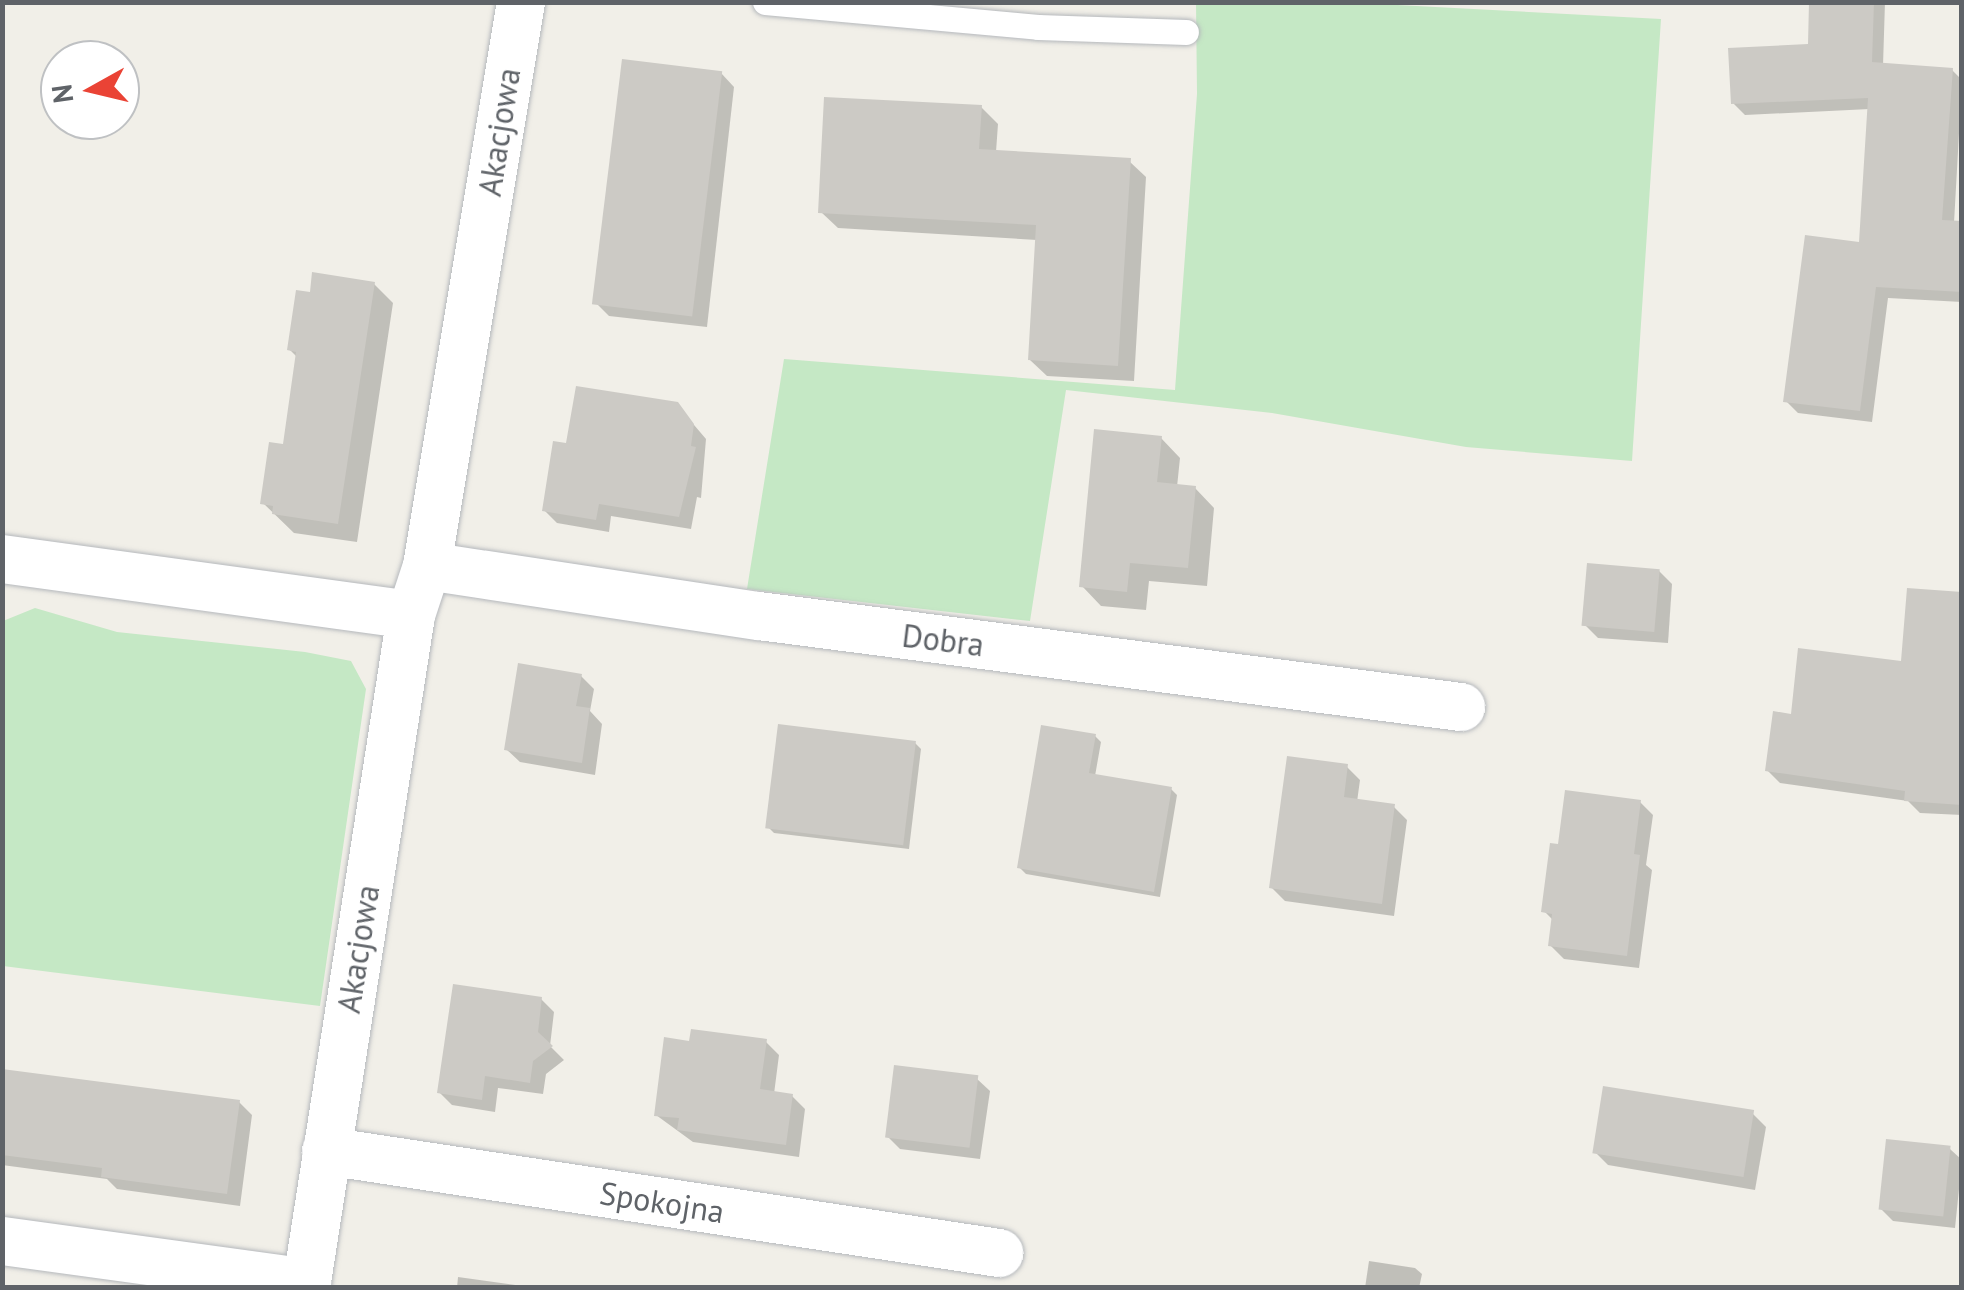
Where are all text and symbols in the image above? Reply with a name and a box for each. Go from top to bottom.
north arrow [40,40,140,140]
street label: Akacjowa [470,65,528,199]
text: N [42,82,81,106]
street label: Dobra [900,616,986,664]
street label: Akacjowa [329,882,387,1016]
street label: Spokojna [597,1173,727,1231]

